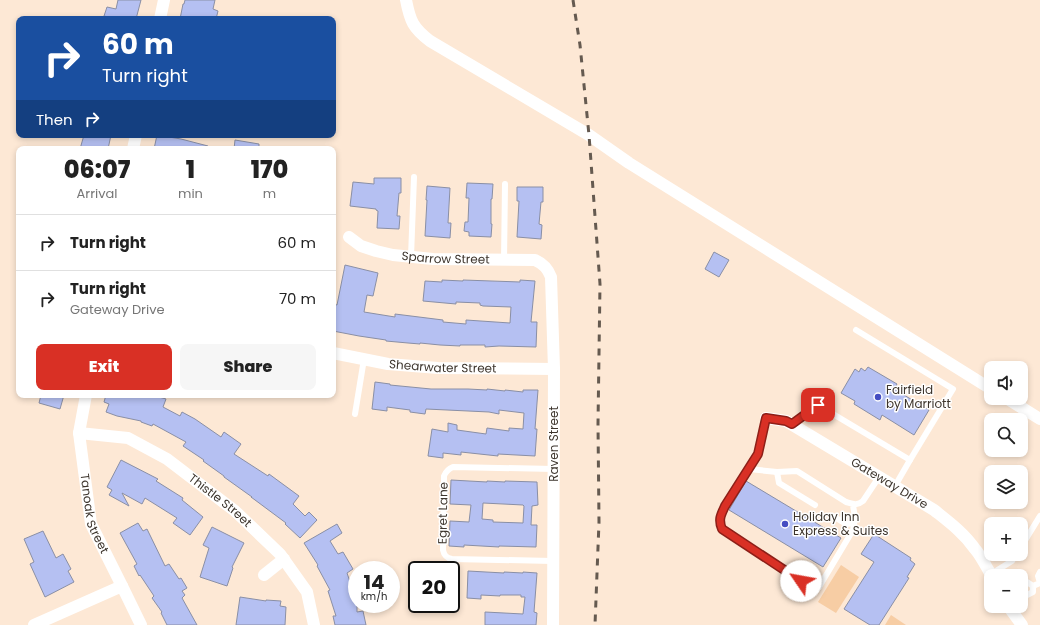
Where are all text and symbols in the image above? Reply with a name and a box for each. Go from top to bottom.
text: 60 m [102,25,174,64]
icon: right [36,32,88,84]
text: Turn right [102,63,188,88]
icon: right [81,108,103,130]
text: Then [36,109,73,130]
text: 06:07 [64,153,130,186]
text: 1 [186,153,195,186]
text: 170 [251,153,288,186]
text: Arrival [77,184,117,203]
text: min [178,184,203,203]
text: m [263,184,276,203]
icon: right [36,232,58,254]
text: Turn right [70,232,146,253]
text: 60 m [278,232,316,253]
street label: Sparrow Street [401,247,490,268]
text: Turn right [70,278,146,299]
icon: right [36,288,58,310]
text: 70 m [279,288,316,309]
text: Gateway Drive [70,300,165,319]
button: Exit [36,344,172,390]
button: Share [180,344,316,390]
street label: Shearwater Street [389,355,497,377]
map controls [984,361,1028,613]
button: sound [984,361,1028,405]
place label: Fairfield by Marriott [886,381,951,412]
pin [801,388,835,422]
marker: Fairfield by Marriott [873,392,883,402]
icon: arrive [807,394,829,416]
street label: Raven Street [545,406,562,482]
button: search [984,413,1028,457]
street label: Gateway Drive [848,453,932,513]
button: layers [984,465,1028,509]
street label: Thistle Street [185,470,256,531]
street label: Tanoak Street [76,472,113,556]
street label: Egret Lane [433,482,452,544]
place label: Holiday Inn Express & Suites [793,508,889,539]
button: + [984,517,1028,561]
marker: Holiday Inn Express & Suites [780,519,790,529]
position arrow [780,560,822,602]
speed limit sign: 20 [408,561,460,613]
text: 14 [363,568,385,596]
button: − [984,569,1028,613]
text: km/h [361,589,387,604]

